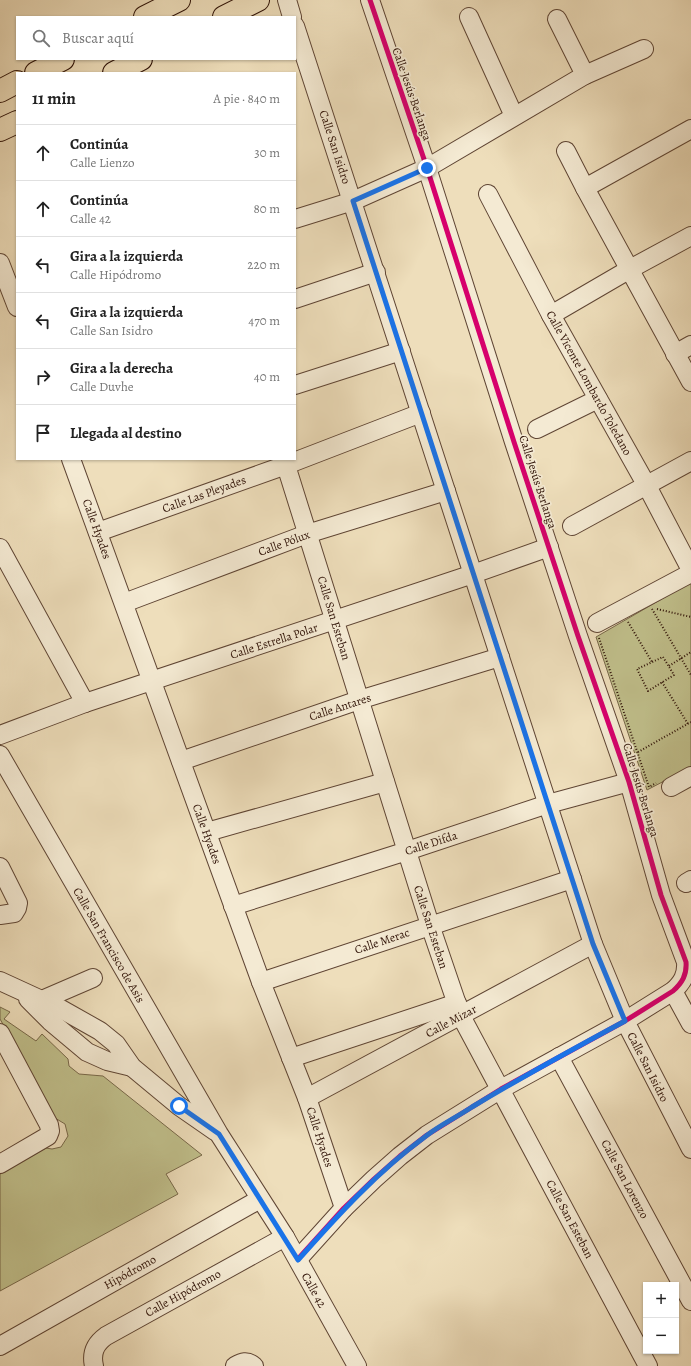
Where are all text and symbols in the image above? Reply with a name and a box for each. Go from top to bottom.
search box [16,16,296,60]
icon: search [30,27,52,49]
text: Buscar aquí [62,28,134,48]
street label: Calle Jesús Berlanga [389,45,436,143]
text: 11 min [32,87,76,110]
text: A pie · 840 m [213,90,280,107]
street label: Calle San Isidro [316,108,354,186]
text: Continúa [70,134,128,154]
icon: ahead [32,142,54,164]
text: 30 m [254,144,280,161]
text: Calle Lienzo [70,154,135,171]
route end [418,159,436,177]
text: Continúa [70,190,128,210]
icon: ahead [32,198,54,220]
text: 80 m [253,200,280,217]
text: Calle 42 [70,210,111,227]
text: Gira a la izquierda [70,246,183,266]
icon: left [32,254,54,276]
text: 220 m [247,256,280,273]
text: Calle Hipódromo [70,266,161,283]
text: Gira a la izquierda [70,302,183,322]
street label: Calle Vicente Lombardo Toledano [542,308,636,458]
icon: left [32,310,54,332]
text: 470 m [248,312,280,329]
text: Calle San Isidro [70,322,153,339]
text: Gira a la derecha [70,358,173,378]
icon: right [32,366,54,388]
text: 40 m [254,368,280,385]
text: Calle Duvhe [70,378,134,395]
icon: arrive [32,422,54,444]
text: Llegada al destino [70,423,182,443]
street label: Calle Jesús Berlanga [515,433,561,531]
street label: Calle Las Pleyades [160,471,248,517]
street label: Calle Hyades [79,497,115,561]
street label: Calle Pólux [256,526,312,560]
street label: Calle San Esteban [314,574,354,662]
street label: Calle Estrella Polar [228,619,320,663]
street label: Calle Antares [307,689,373,725]
street label: Calle Jesús Berlanga [619,741,663,839]
street label: Calle Hyades [189,802,225,866]
street label: Calle Difda [403,827,460,859]
street label: Calle San Esteban [410,883,452,971]
street label: Calle San Francisco de Asis [69,884,149,1006]
street label: Calle Merac [352,924,412,958]
street label: Calle Mizar [423,1001,480,1041]
street label: Calle San Isidro [623,1029,673,1105]
route start [170,1097,188,1115]
street label: Calle Hyades [303,1105,337,1170]
street label: Calle San Lorenzo [597,1137,653,1221]
street label: Calle San Esteban [543,1177,598,1261]
street label: Hipódromo [101,1251,159,1293]
street label: Calle Hipódromo [142,1266,224,1320]
street label: Calle 42 [298,1270,330,1311]
map controls [643,1282,679,1354]
button: + [643,1282,679,1318]
button: − [643,1318,679,1354]

